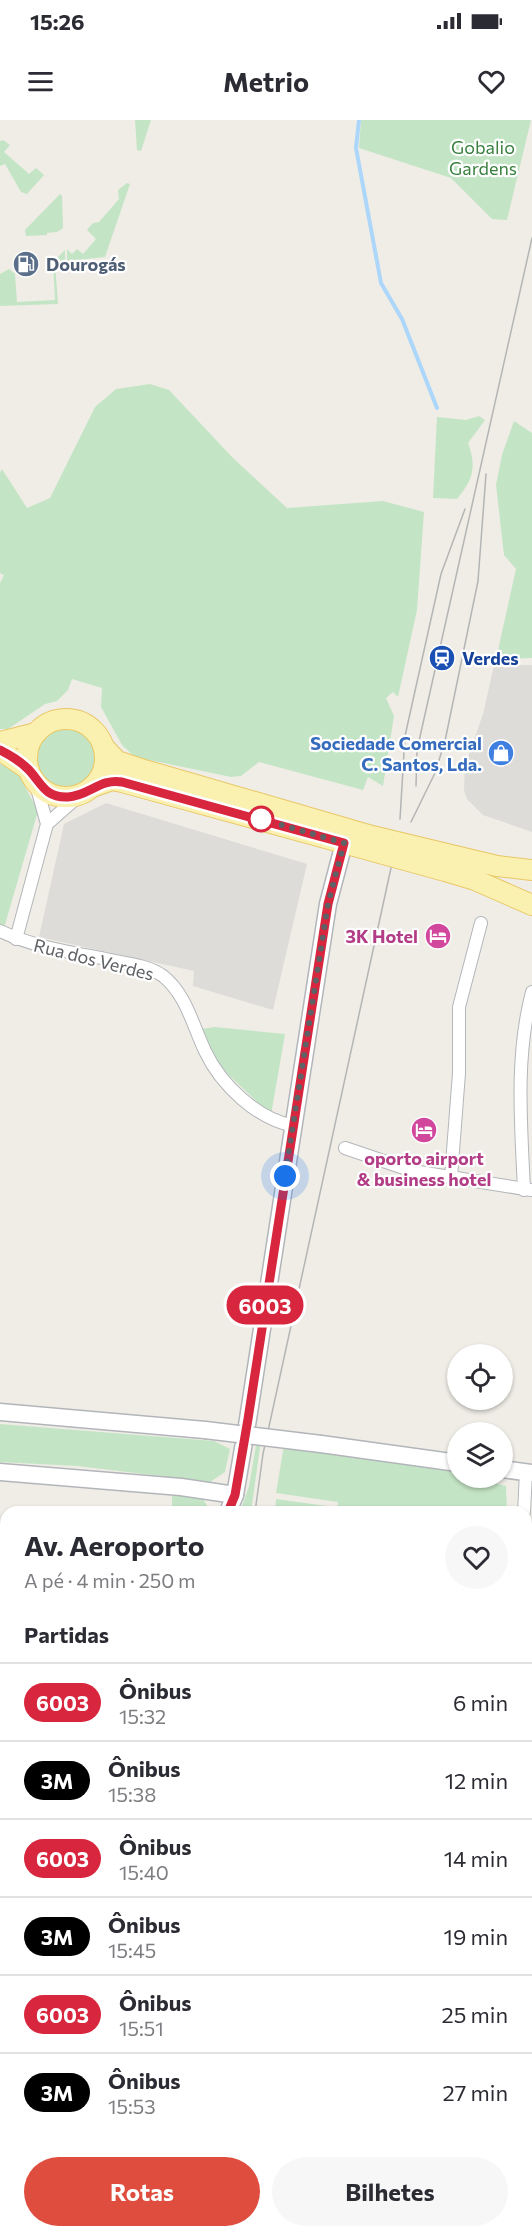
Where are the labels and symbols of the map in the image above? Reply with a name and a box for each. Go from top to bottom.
park label: Gobalio Gardens [449,136,517,179]
fuel station icon: Dourogás [11,249,41,279]
place label: Dourogás [46,253,126,275]
station icon: Verdes [427,643,457,673]
place label: Verdes [462,647,519,669]
place label: Sociedade Comercial C. Santos, Lda. [310,732,482,775]
shop icon: Sociedade Comercial C. Santos, Lda. [486,738,516,768]
unlabelled marker [248,806,274,832]
hotel icon: 3K Hotel [423,921,453,951]
place label: 3K Hotel [345,925,418,947]
street label: Rua dos Verdes [32,933,156,985]
hotel icon: oporto airport & business hotel [409,1115,439,1145]
place label: oporto airport & business hotel [357,1147,491,1190]
your location [270,1161,300,1191]
line badge: 6003 [223,1286,307,1324]

